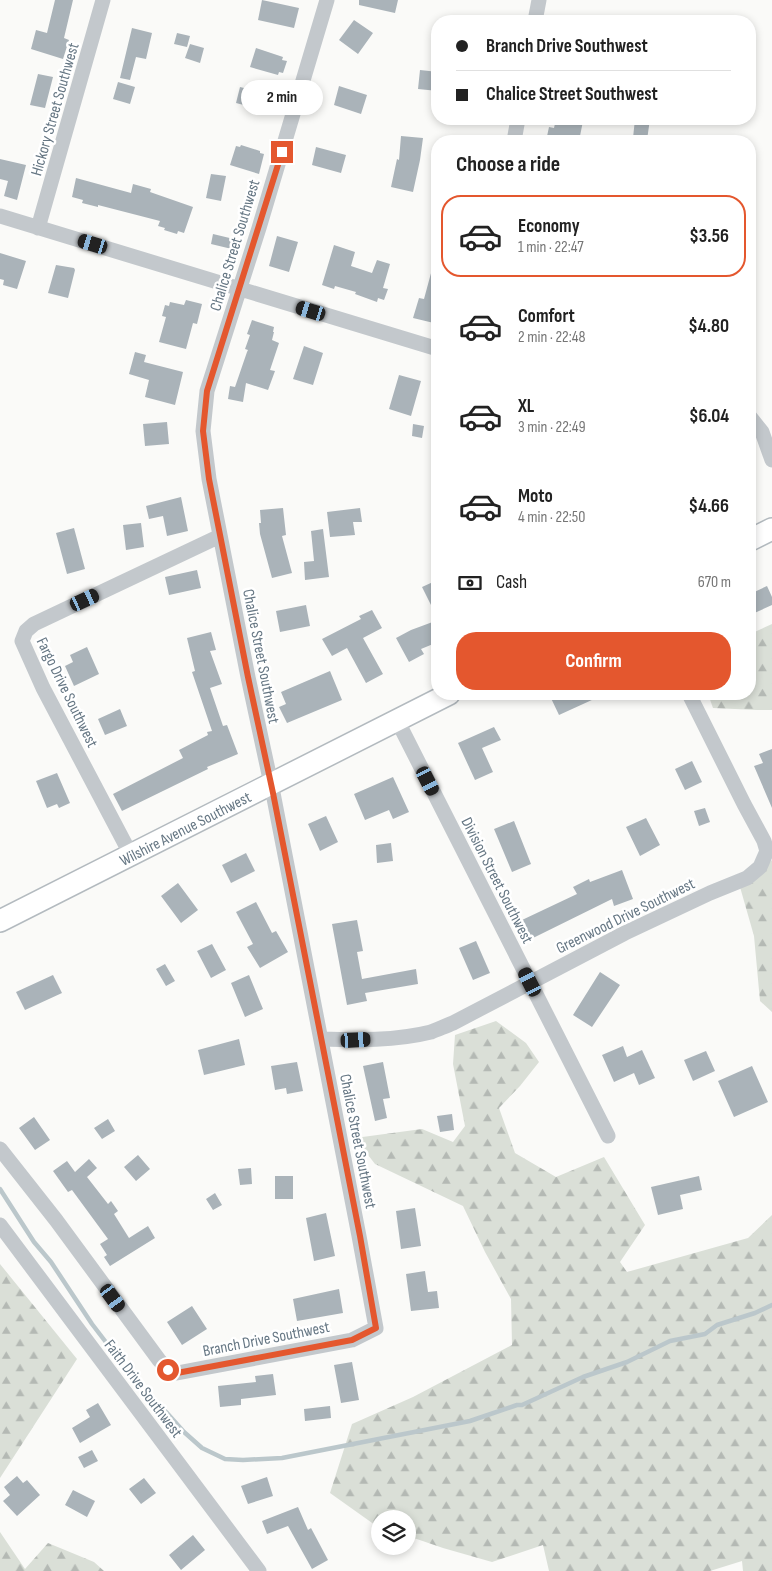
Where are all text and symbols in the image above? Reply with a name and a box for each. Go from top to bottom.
text: Branch Drive Southwest [486,35,648,58]
street label: Hickory Street Southwest [27,41,84,178]
callout: 2 min [241,80,323,114]
text: Chalice Street Southwest [486,83,658,106]
text: 2 min [267,88,297,107]
route end [271,141,293,163]
text: Choose a ride [456,151,560,178]
street label: Chalice Street Southwest [206,177,265,314]
icon: car [458,214,503,259]
text: Economy [518,215,580,238]
text: $3.56 [689,225,729,248]
car [76,232,109,256]
text: 1 min · 22:47 [518,238,584,257]
car [294,299,327,323]
icon: car [458,304,503,349]
text: Comfort [518,305,575,328]
text: $4.80 [688,315,729,338]
text: 2 min · 22:48 [518,328,585,347]
icon: car [458,394,503,439]
text: XL [518,395,534,418]
text: $6.04 [689,405,729,428]
text: 3 min · 22:49 [518,418,586,437]
icon: car [458,484,503,529]
text: Moto [518,485,553,508]
text: $4.66 [689,495,729,518]
text: 4 min · 22:50 [518,508,585,527]
icon: cash [456,569,484,597]
text: Cash [496,571,527,594]
text: 670 m [698,573,731,592]
car [68,587,101,613]
street label: Chalice Street Southwest [238,587,283,725]
button: Confirm [456,632,731,690]
street label: Fargo Drive Southwest [32,635,102,751]
car [414,764,441,798]
street label: Wilshire Avenue Southwest [117,788,255,871]
street label: Division Street Southwest [457,814,537,947]
street label: Greenwood Drive Southwest [553,874,698,958]
car [516,965,543,999]
car [340,1032,371,1048]
street label: Chalice Street Southwest [335,1072,380,1210]
car [98,1281,127,1315]
street label: Branch Drive Southwest [201,1318,331,1361]
street label: Faith Drive Southwest [100,1336,186,1442]
route start [157,1359,179,1381]
map controls [371,1510,416,1555]
button: layers [371,1510,416,1555]

